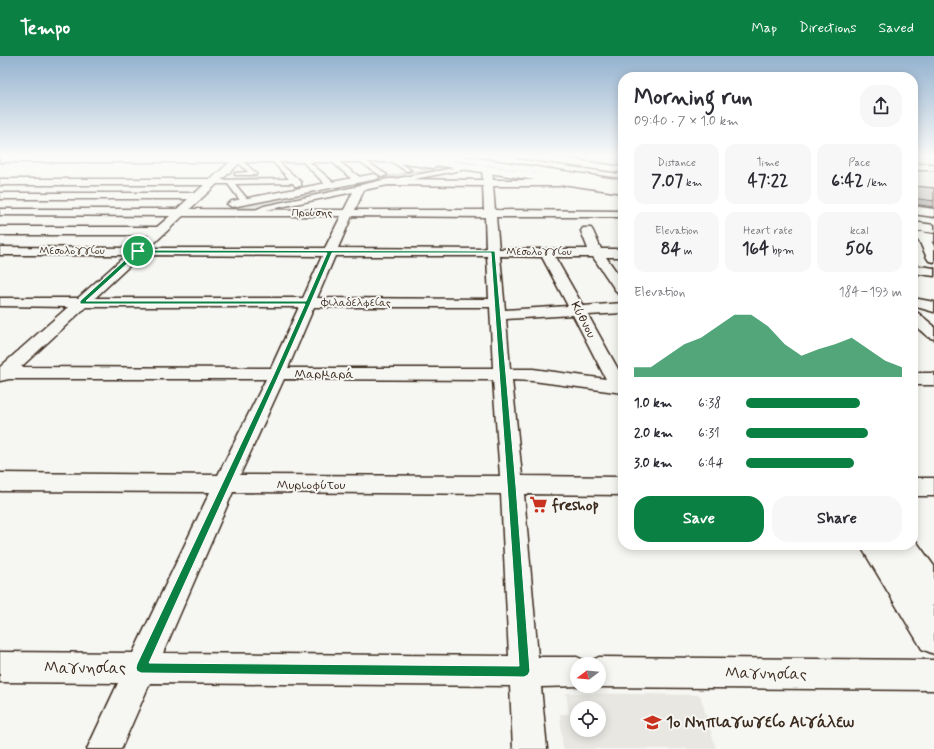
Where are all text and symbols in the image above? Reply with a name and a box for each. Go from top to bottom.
text: Tempo [20,16,70,41]
text: Map [751,19,777,37]
text: Directions [799,19,857,37]
text: Saved [879,19,914,37]
text: Morning run [634,84,753,112]
button: share [860,85,902,127]
text: 09:40 · 7 × 1.0 km [634,113,739,130]
text: Distance [657,156,696,170]
text: Time [756,156,780,170]
text: Pace [848,156,870,170]
text: 7.07 [651,170,683,192]
text: 47:22 [748,170,788,192]
text: 6:42 [831,170,863,192]
text: km [683,176,702,190]
text: /km [863,176,887,190]
street label: Προύσης [292,206,332,220]
text: Elevation [655,224,698,238]
text: Heart rate [743,224,793,238]
text: kcal [850,224,869,238]
pin [121,234,155,268]
text: 84 [661,238,681,260]
text: 164 [742,238,769,260]
text: 506 [845,238,873,260]
icon: arrive [127,240,149,262]
street label: Μεσολογγίου [39,244,105,258]
text: m [681,244,692,258]
text: bpm [769,244,794,258]
street label: Μεσολογγίου [506,245,572,259]
text: Elevation [634,284,685,301]
text: 184–193 m [839,284,902,301]
street label: Φιλαδελφείας [320,296,391,310]
street label: Κύθνου [566,299,600,341]
street label: Μαρμαρά [294,366,354,383]
text: 1.0 km [634,395,672,412]
text: 6:38 [698,395,721,412]
text: 2.0 km [634,425,673,442]
text: 6:31 [698,425,720,442]
text: 3.0 km [634,455,672,472]
text: 6:44 [698,455,724,472]
street label: Μυριοφύτου [277,477,346,494]
supermarket icon: freshop [529,495,549,515]
place label: freshop [551,495,599,516]
button: Save [634,496,764,542]
button: Share [772,496,902,542]
north arrow [570,657,606,693]
map controls [570,657,606,737]
street label: Μαγνησίας [44,658,126,679]
street label: Μαγνησίας [725,663,807,685]
button: locate [570,701,606,737]
school or university icon: 1ο Νηπιαγωγείο Αιγάλεω [643,712,663,732]
place label: 1ο Νηπιαγωγείο Αιγάλεω [666,712,854,733]

